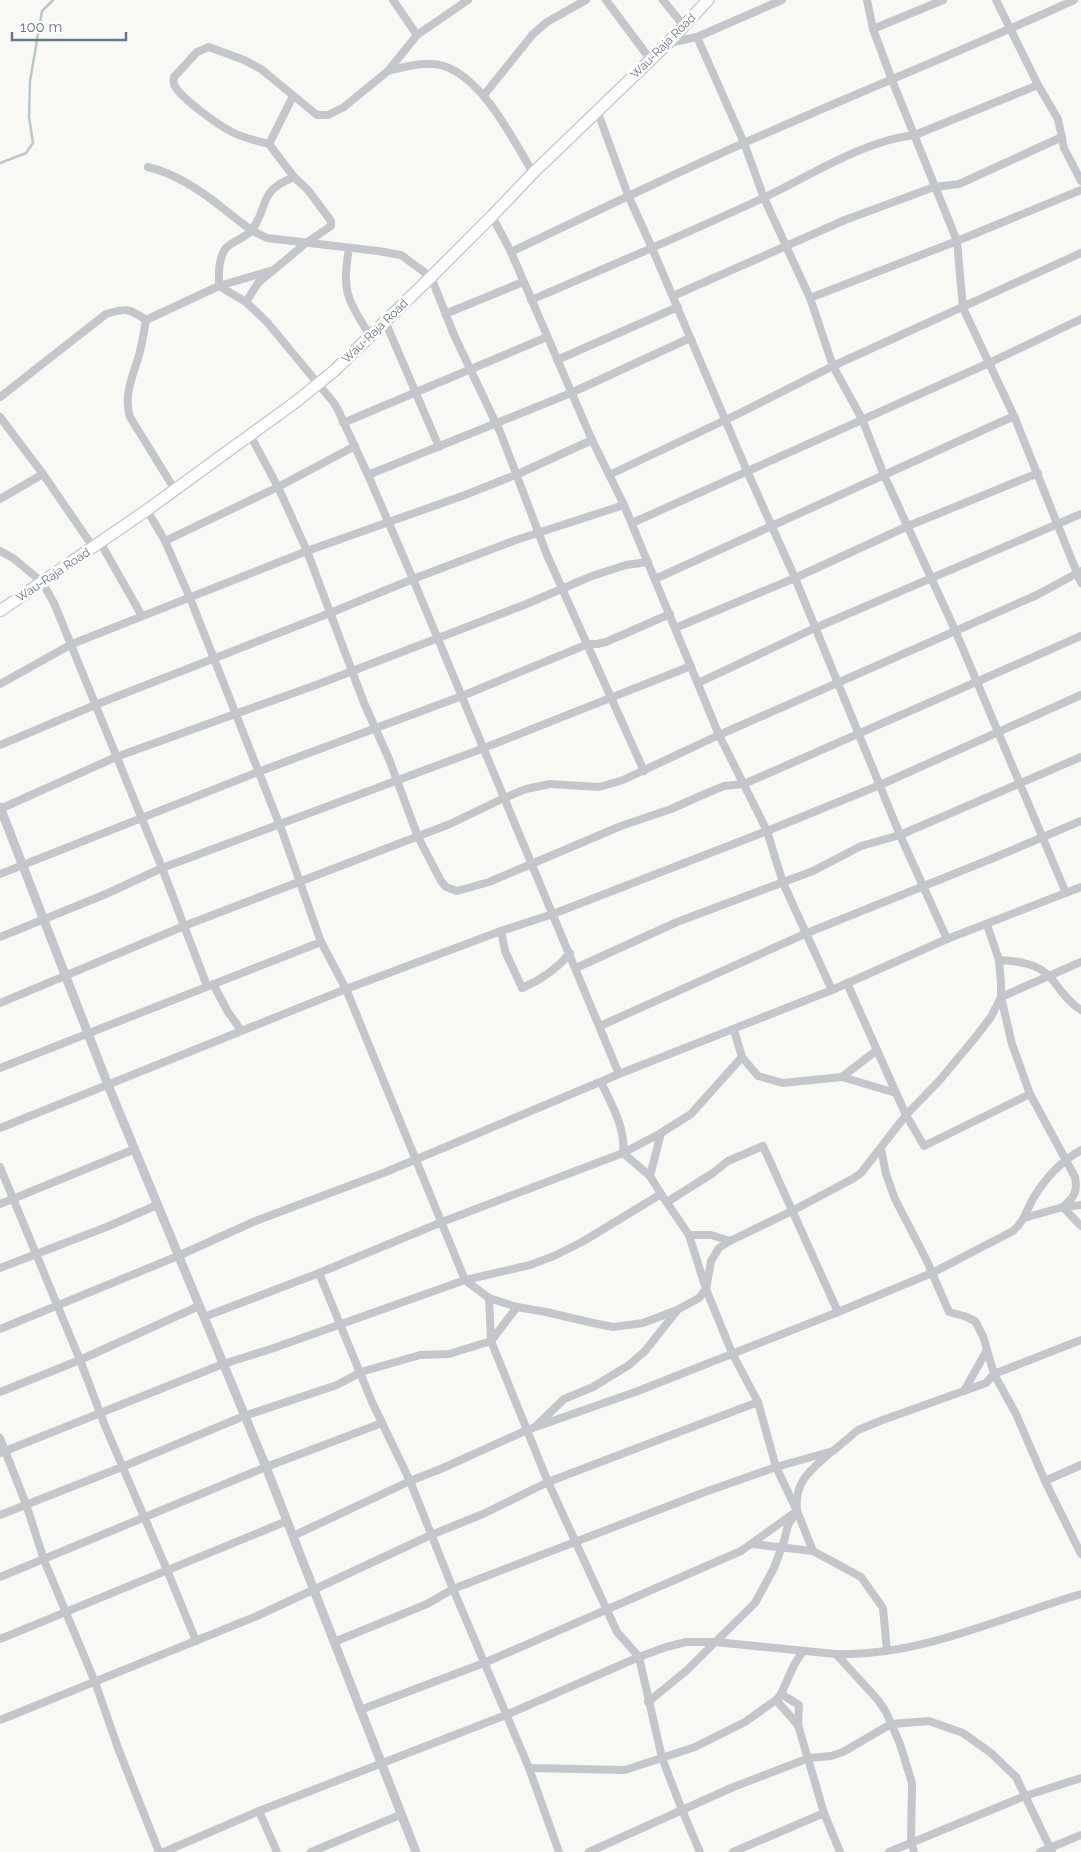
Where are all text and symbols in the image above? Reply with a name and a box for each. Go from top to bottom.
scale bar [12,10,126,42]
street label: Wau-Raja Road [628,11,698,81]
text: 100 m [20,18,62,36]
street label: Wau-Raja Road [339,296,411,366]
street label: Wau-Raja Road [13,545,93,605]

